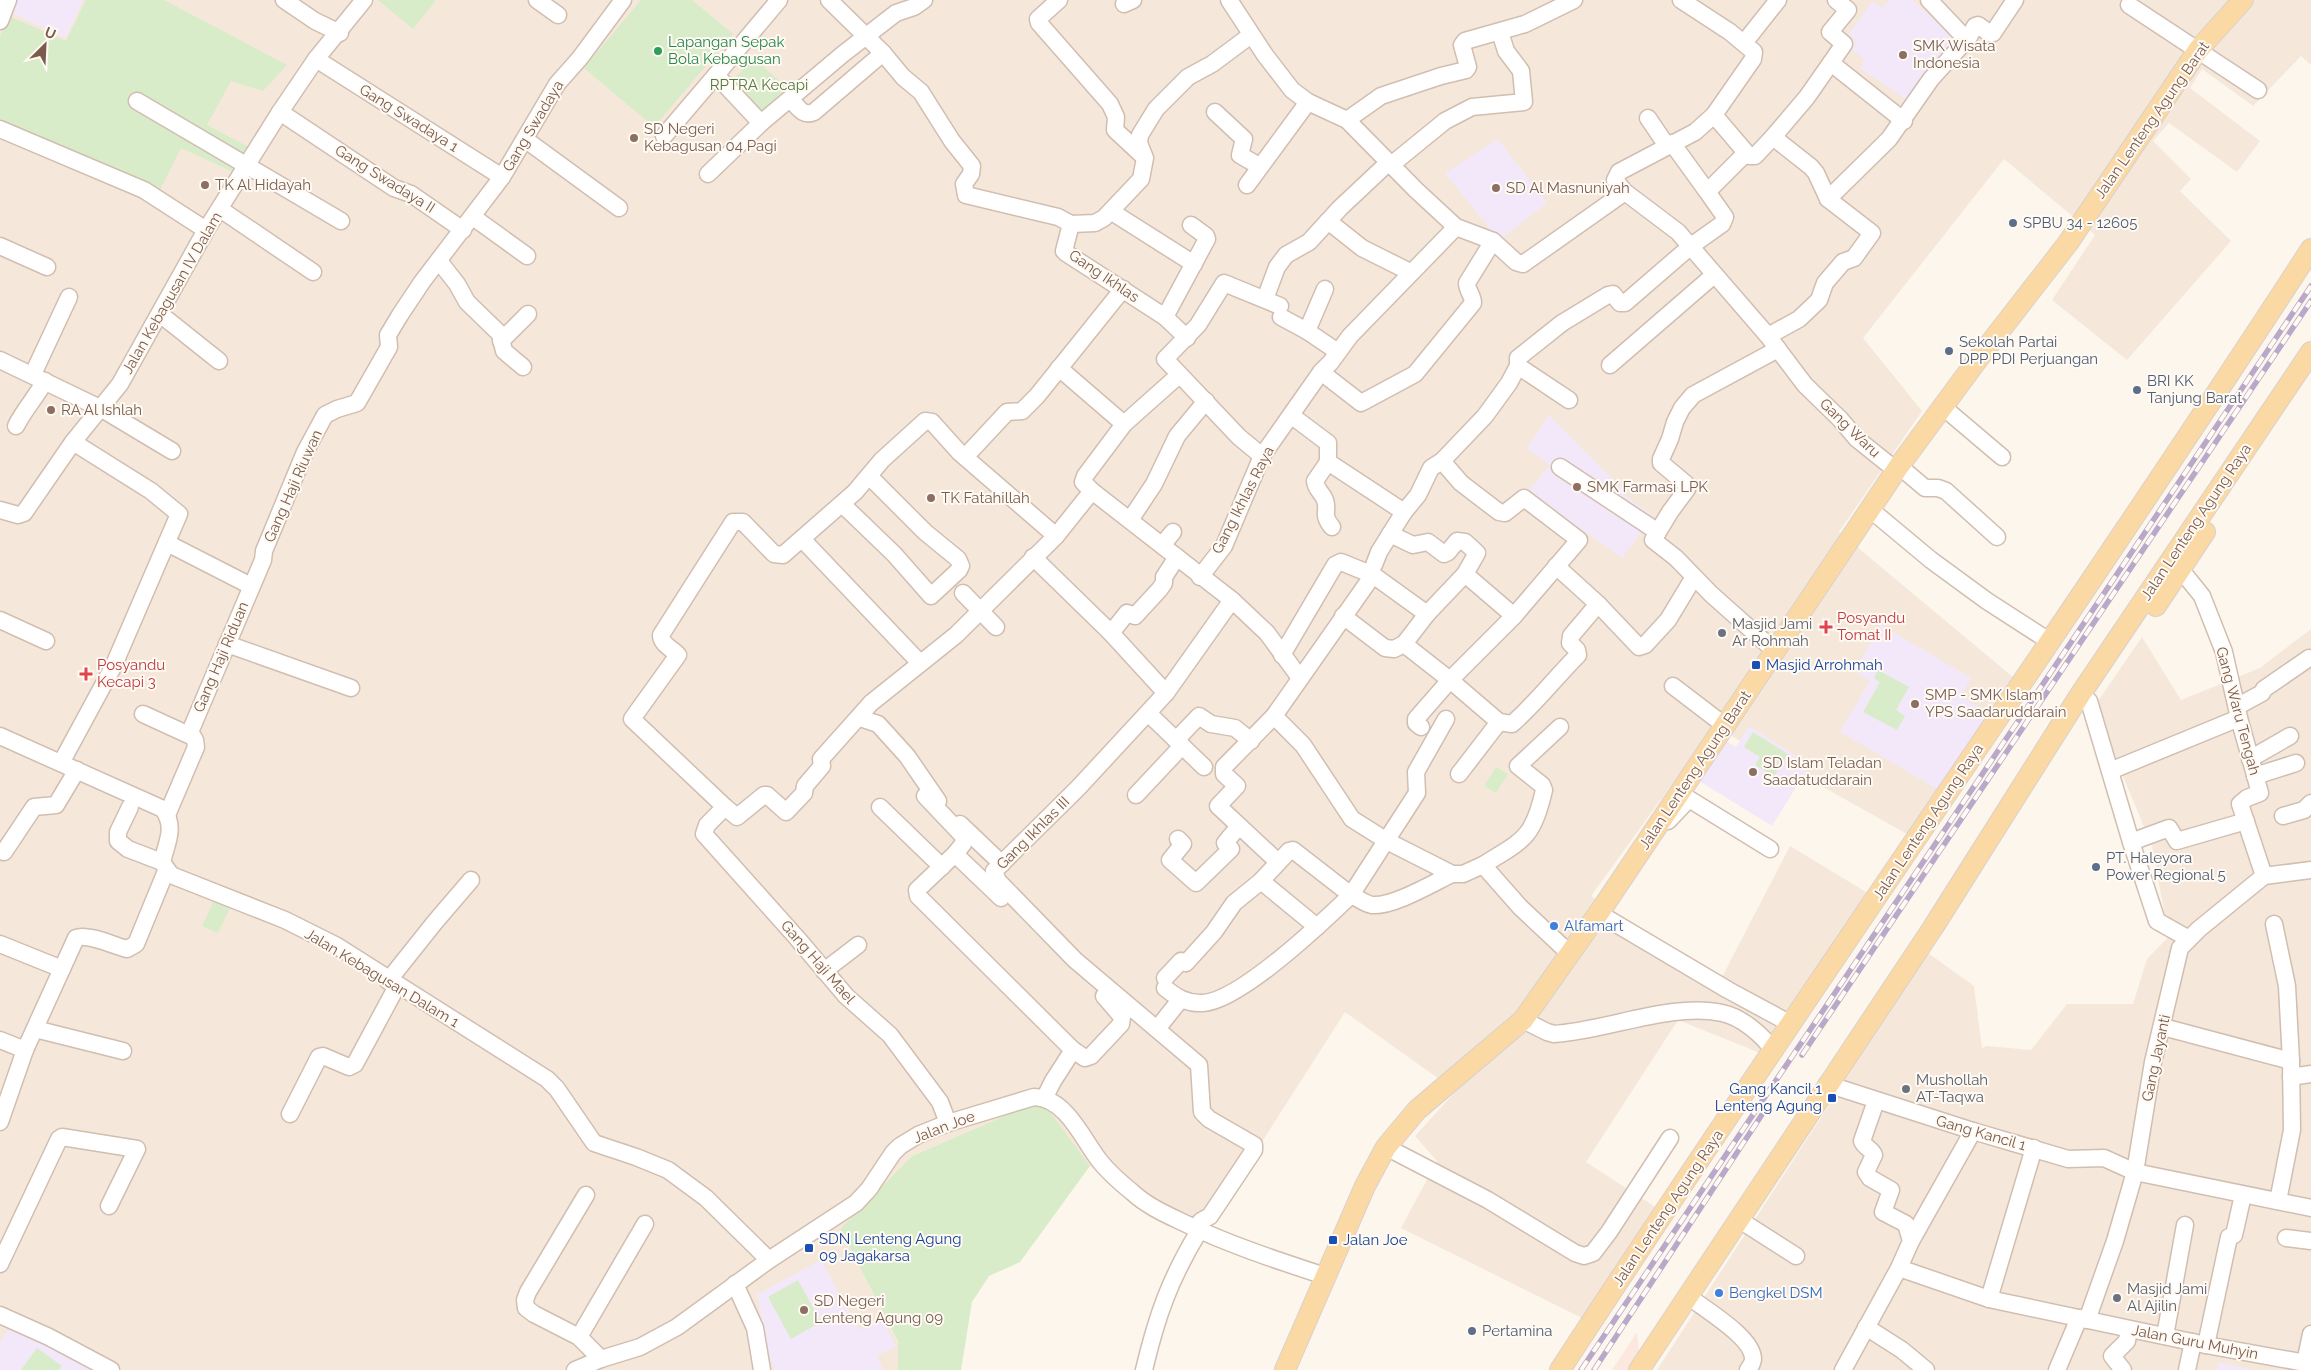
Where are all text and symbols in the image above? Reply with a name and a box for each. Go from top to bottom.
north arrow [20,20,70,70]
text: U [42,24,58,43]
place label: Lapangan Sepak Bola Kebagusan [668,33,784,68]
place label: SMK Wisata Indonesia [1913,37,1996,72]
street label: Jalan Lenteng Agung Barat [2091,38,2213,202]
marker: Lapangan Sepak Bola Kebagusan [652,45,664,57]
marker: SMK Wisata Indonesia [1897,49,1909,61]
park label: RPTRA Kecapi [710,76,808,94]
street label: Gang Swadaya [499,77,567,175]
street label: Gang Swadaya 1 [356,80,462,156]
place label: SD Negeri Kebagusan 04 Pagi [644,120,777,155]
marker: SD Negeri Kebagusan 04 Pagi [628,132,640,144]
street label: Gang Swadaya II [332,141,438,217]
place label: TK Al Hidayah [215,176,311,194]
marker: TK Al Hidayah [199,179,211,191]
place label: SD Al Masnuniyah [1506,179,1630,197]
marker: SD Al Masnuniyah [1490,182,1502,194]
street label: Jalan Kebagusan IV Dalam [118,209,226,377]
place label: SPBU 34 - 12605 [2023,214,2137,232]
marker: SPBU 34 - 12605 [2007,217,2019,229]
street label: Gang Ikhlas [1066,246,1142,306]
place label: Sekolah Partai DPP PDI Perjuangan [1959,333,2098,368]
marker: Sekolah Partai DPP PDI Perjuangan [1943,345,1955,357]
place label: BRI KK Tanjung Barat [2147,372,2242,407]
marker: BRI KK Tanjung Barat [2131,384,2143,396]
street label: Gang Waru [1816,395,1884,461]
place label: RA Al Ishlah [61,401,142,419]
marker: RA Al Ishlah [45,404,57,416]
street label: Gang Haji Riuwan [260,427,326,545]
street label: Jalan Lenteng Agung Raya [2137,440,2255,604]
street label: Gang Ikhlas Raya [1208,443,1278,557]
place label: SMK Farmasi LPK [1587,478,1708,496]
marker: SMK Farmasi LPK [1571,481,1583,493]
place label: TK Fatahillah [941,489,1030,507]
marker: TK Fatahillah [925,492,937,504]
street label: Gang Haji Riduan [190,599,252,715]
place label: Posyandu Tomat II [1837,609,1905,644]
place label: Masjid Jami Ar Rohmah [1732,615,1812,650]
marker: Posyandu Tomat II [1819,620,1833,634]
marker: Masjid Jami Ar Rohmah [1716,627,1728,639]
street label: Gang Waru Tengah [2212,645,2264,777]
place label: Posyandu Kecapi 3 [97,656,165,691]
place label: Masjid Arrohmah [1766,656,1883,674]
marker: Masjid Arrohmah [1750,659,1762,671]
marker: Posyandu Kecapi 3 [79,667,93,681]
place label: SMP - SMK Islam YPS Saadaruddarain [1925,686,2066,721]
street label: Jalan Lenteng Agung Barat [1635,687,1755,853]
marker: SMP - SMK Islam YPS Saadaruddarain [1909,698,1921,710]
street label: Jalan Lenteng Agung Raya [1869,740,1987,904]
place label: SD Islam Teladan Saadatuddarain [1763,754,1882,789]
marker: SD Islam Teladan Saadatuddarain [1747,766,1759,778]
street label: Gang Ikhlas III [993,793,1073,873]
place label: PT. Haleyora Power Regional 5 [2106,849,2226,884]
marker: PT. Haleyora Power Regional 5 [2090,861,2102,873]
street label: Gang Haji Mael [777,917,860,1008]
place label: Alfamart [1564,917,1624,935]
marker: Alfamart [1548,920,1560,932]
street label: Jalan Kebagusan Dalam 1 [302,925,463,1032]
street label: Gang Jayanti [2138,1013,2174,1103]
place label: Mushollah AT-Taqwa [1916,1071,1988,1106]
place label: Gang Kancil 1 Lenteng Agung [1715,1080,1823,1115]
marker: Mushollah AT-Taqwa [1900,1083,1912,1095]
marker: Gang Kancil 1 Lenteng Agung [1826,1092,1838,1104]
street label: Jalan Joe [911,1107,978,1147]
street label: Gang Kancil 1 [1934,1112,2029,1155]
street label: Jalan Lenteng Agung Raya [1609,1126,1727,1290]
place label: SDN Lenteng Agung 09 Jagakarsa [819,1230,961,1265]
place label: Jalan Joe [1343,1231,1408,1249]
marker: Jalan Joe [1327,1234,1339,1246]
marker: SDN Lenteng Agung 09 Jagakarsa [803,1242,815,1254]
place label: Masjid Jami Al Ajilin [2127,1280,2207,1315]
place label: Bengkel DSM [1729,1284,1823,1302]
marker: Bengkel DSM [1713,1287,1725,1299]
place label: SD Negeri Lenteng Agung 09 [814,1292,943,1327]
marker: Masjid Jami Al Ajilin [2111,1292,2123,1304]
marker: SD Negeri Lenteng Agung 09 [798,1304,810,1316]
street label: Jalan Guru Muhyin [2130,1321,2260,1363]
place label: Pertamina [1482,1322,1552,1340]
marker: Pertamina [1466,1325,1478,1337]

